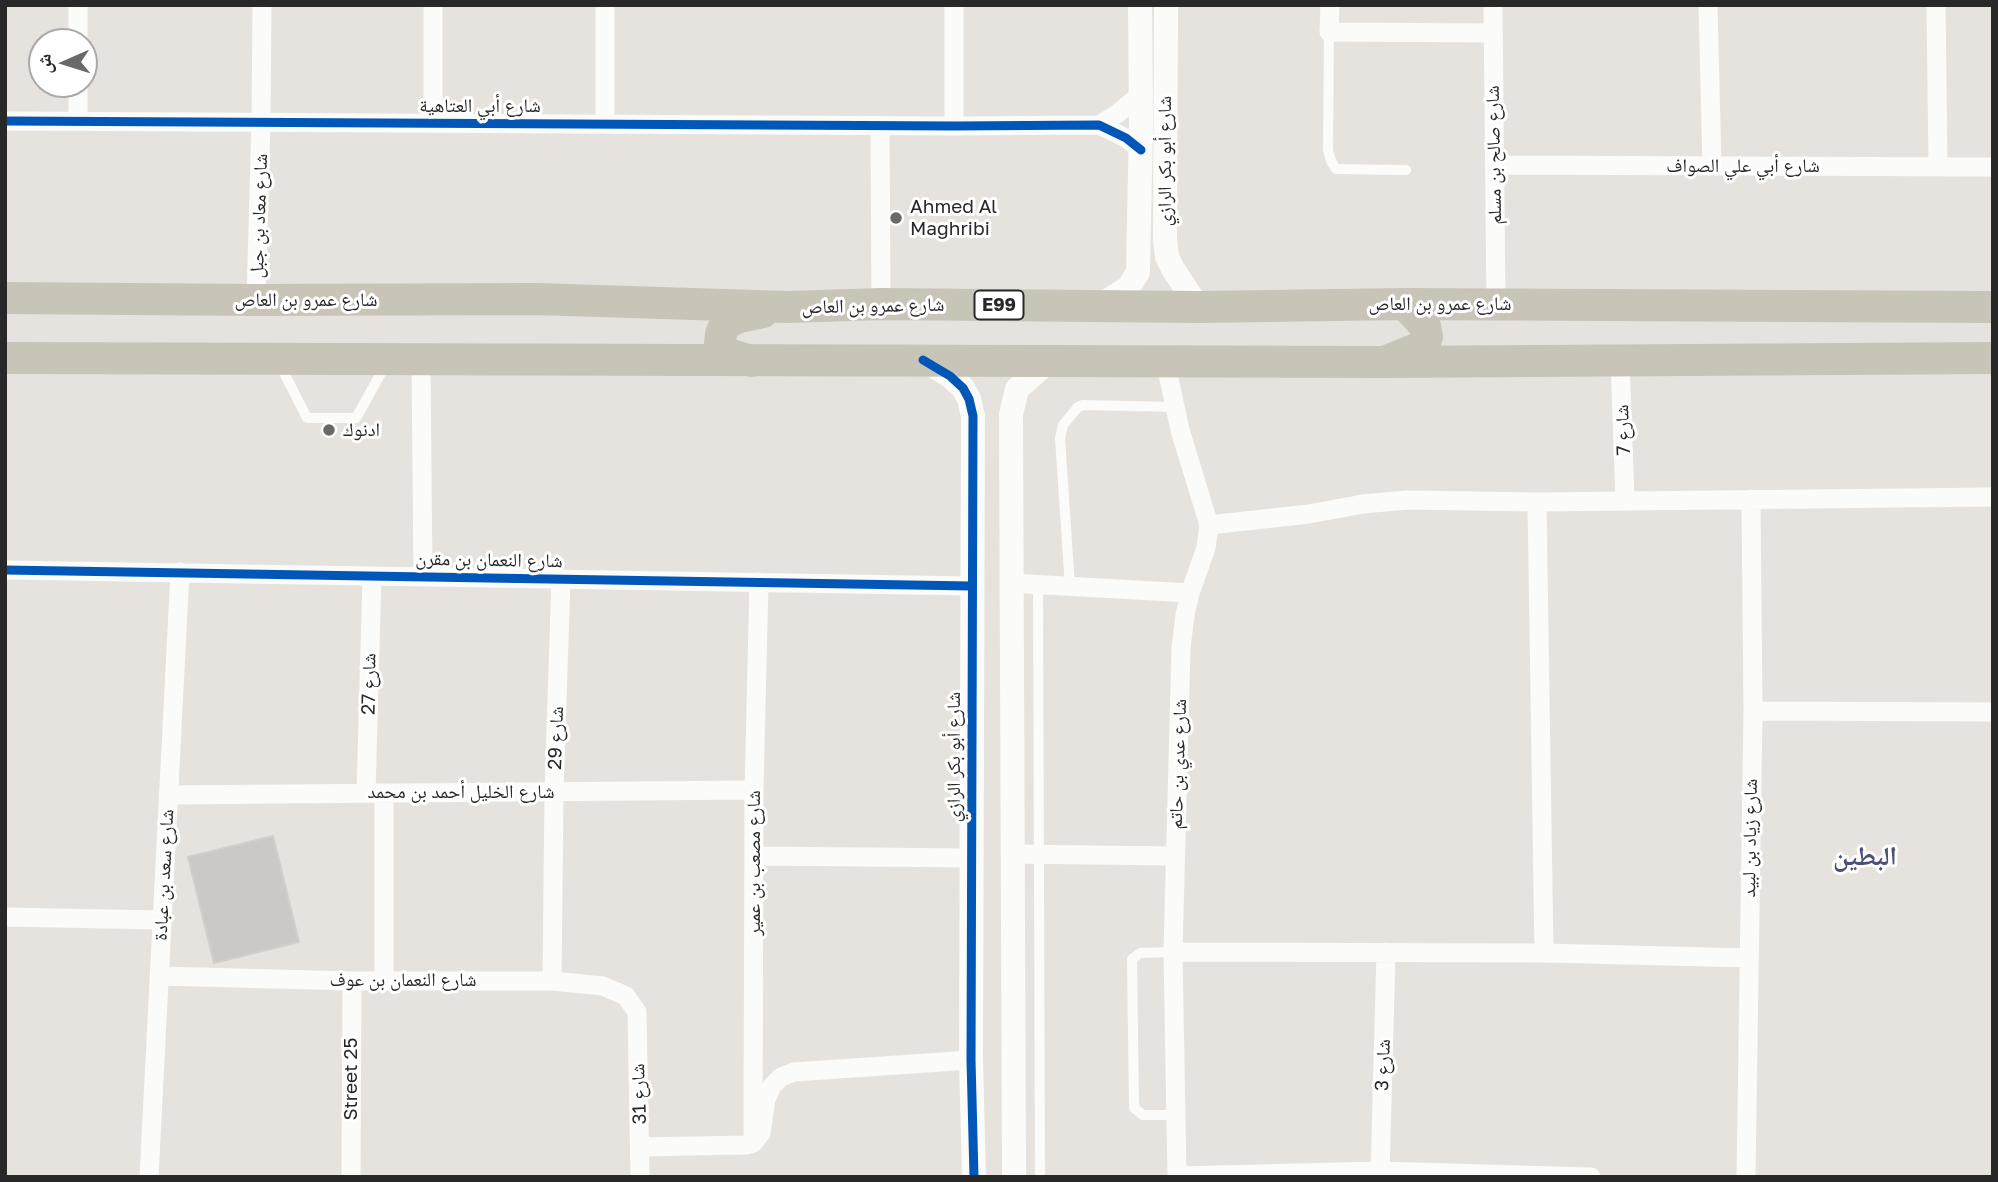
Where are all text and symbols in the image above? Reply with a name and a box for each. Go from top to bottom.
north arrow [28,28,98,98]
text: ش [32,53,56,75]
street label: شارع صالح بن مسلم [1481,85,1507,225]
street label: شارع أبي العتاهية [419,95,541,117]
street label: شارع أبو بكر الرازي [1154,96,1176,226]
street label: شارع معاد بن جبل [245,153,273,279]
street label: شارع أبي علي الصواف [1666,155,1820,177]
place label: Ahmed Al Maghribi [910,196,997,240]
marker: Ahmed Al Maghribi [888,210,904,226]
street label: شارع عمرو بن العاص [235,289,377,311]
road number: E99 [974,290,1024,320]
street label: شارع عمرو بن العاص [801,293,945,319]
street label: شارع عمرو بن العاص [1369,293,1511,315]
street label: شارع 7 [1611,404,1635,456]
place label: ادنوك [343,419,380,441]
marker: ادنوك [321,422,337,438]
street label: شارع النعمان بن مقرن [415,547,563,573]
street label: شارع 27 [357,653,381,715]
street label: شارع أبو بكر الرازي [943,692,965,822]
street label: شارع عدي بن حاتم [1164,698,1192,830]
street label: شارع 29 [544,706,568,770]
street label: شارع زياد بن لبيد [1738,778,1762,898]
street label: شارع الخليل أحمد بن محمد [367,781,555,803]
street label: شارع مصعب بن عمير [743,790,765,936]
street label: شارع سعد بن عبادة [149,809,179,941]
district label: البطين [1833,841,1897,873]
street label: شارع النعمان بن عوف [329,969,477,991]
street label: Street 25 [340,1037,362,1121]
street label: شارع 3 [1371,1039,1395,1091]
street label: شارع 31 [627,1063,651,1125]

